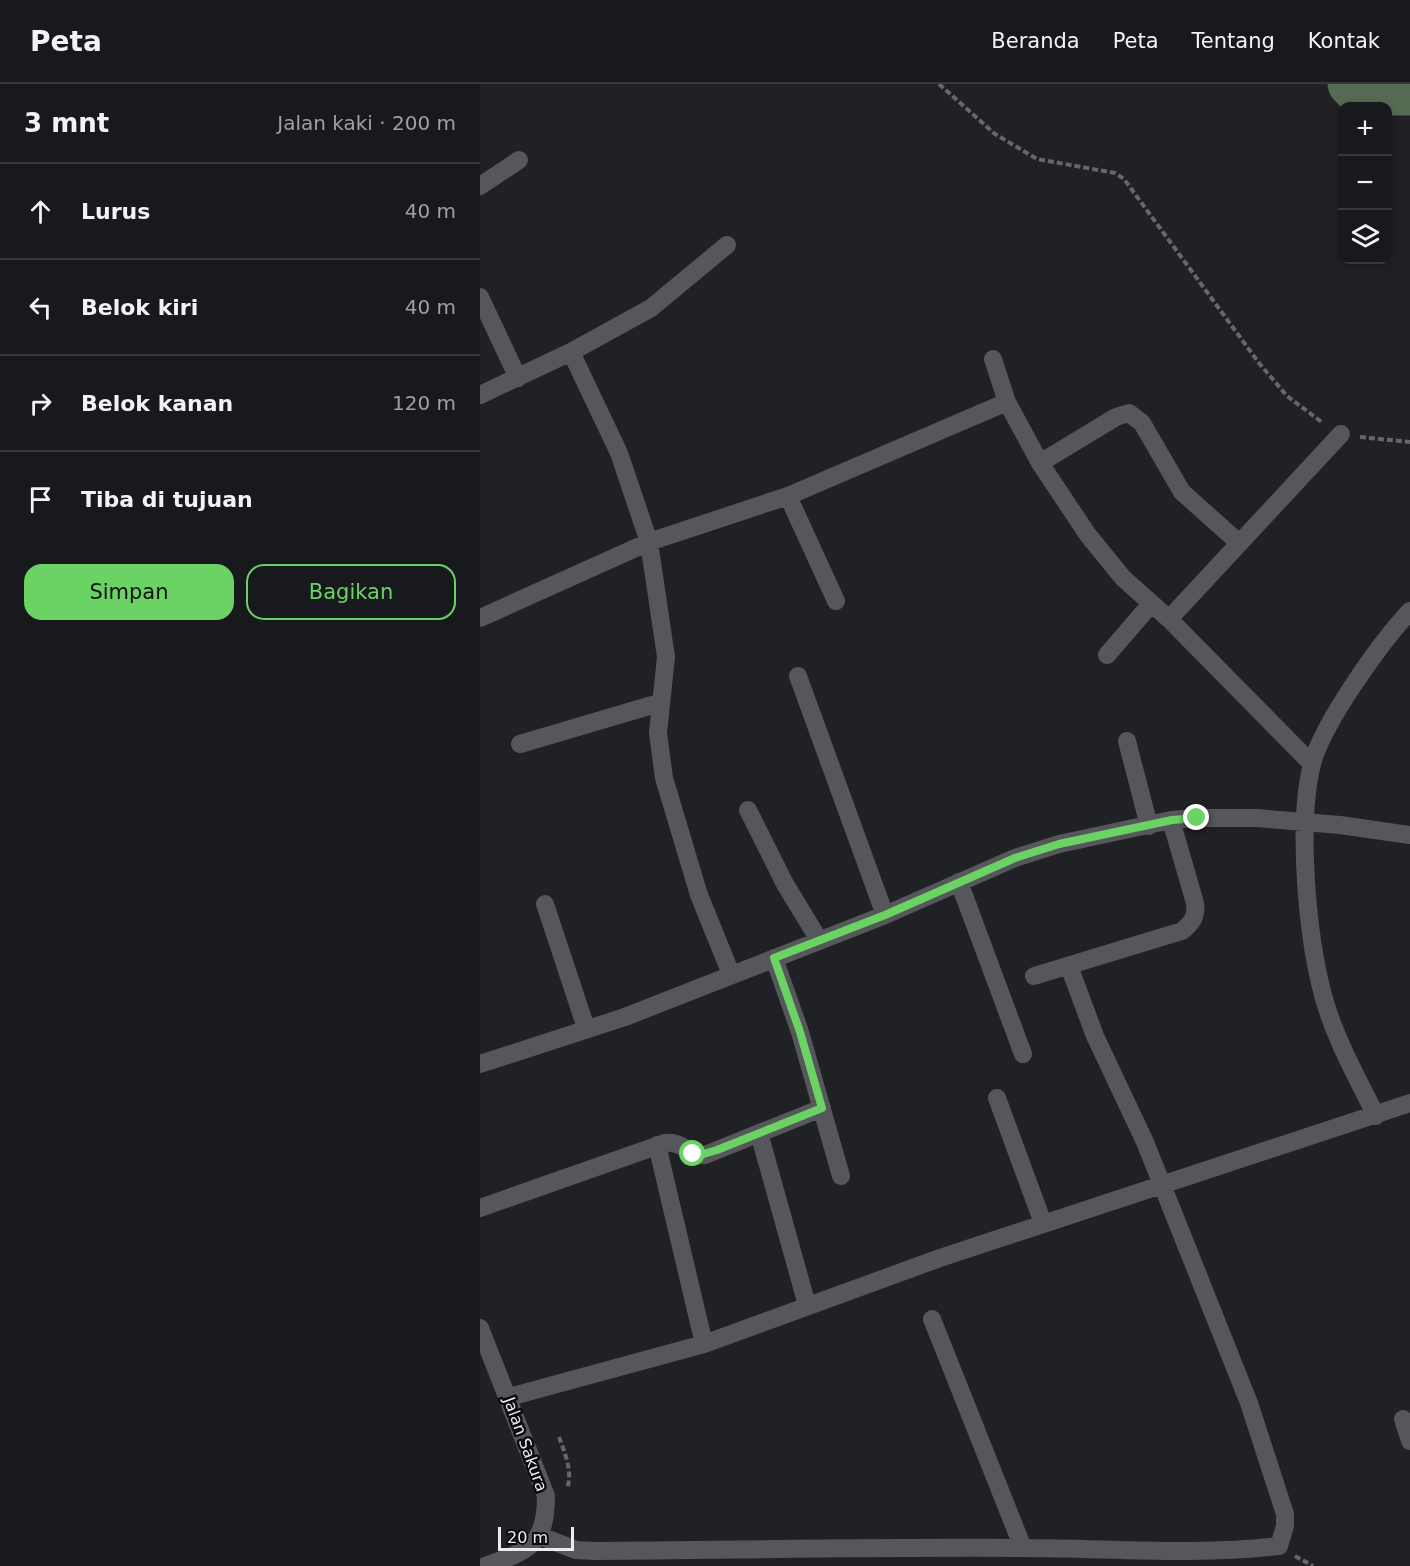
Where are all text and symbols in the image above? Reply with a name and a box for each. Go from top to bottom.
text: Peta [30,25,102,58]
text: Beranda [991,29,1080,53]
text: Peta [1113,29,1159,53]
text: Tentang [1192,29,1275,53]
text: Kontak [1308,29,1380,53]
map controls [1338,102,1392,264]
button: + [1338,102,1392,156]
text: 3 mnt [24,108,109,138]
text: Jalan kaki · 200 m [277,111,456,135]
button: − [1338,156,1392,210]
icon: ahead [24,195,57,228]
text: Lurus [81,199,150,224]
text: 40 m [405,199,456,223]
button: layers [1338,210,1392,264]
icon: left [24,291,57,324]
text: Belok kiri [81,295,198,320]
text: 40 m [405,295,456,319]
icon: right [24,387,57,420]
text: Belok kanan [81,391,233,416]
text: 120 m [392,391,456,415]
icon: arrive [24,483,57,516]
text: Tiba di tujuan [81,487,253,512]
button: Simpan [24,564,234,620]
button: Bagikan [246,564,456,620]
route end [1183,804,1209,830]
route start [679,1140,705,1166]
street label: Jalan Sakura [499,1393,551,1494]
scale bar [498,1524,574,1552]
text: 20 m [507,1528,548,1547]

